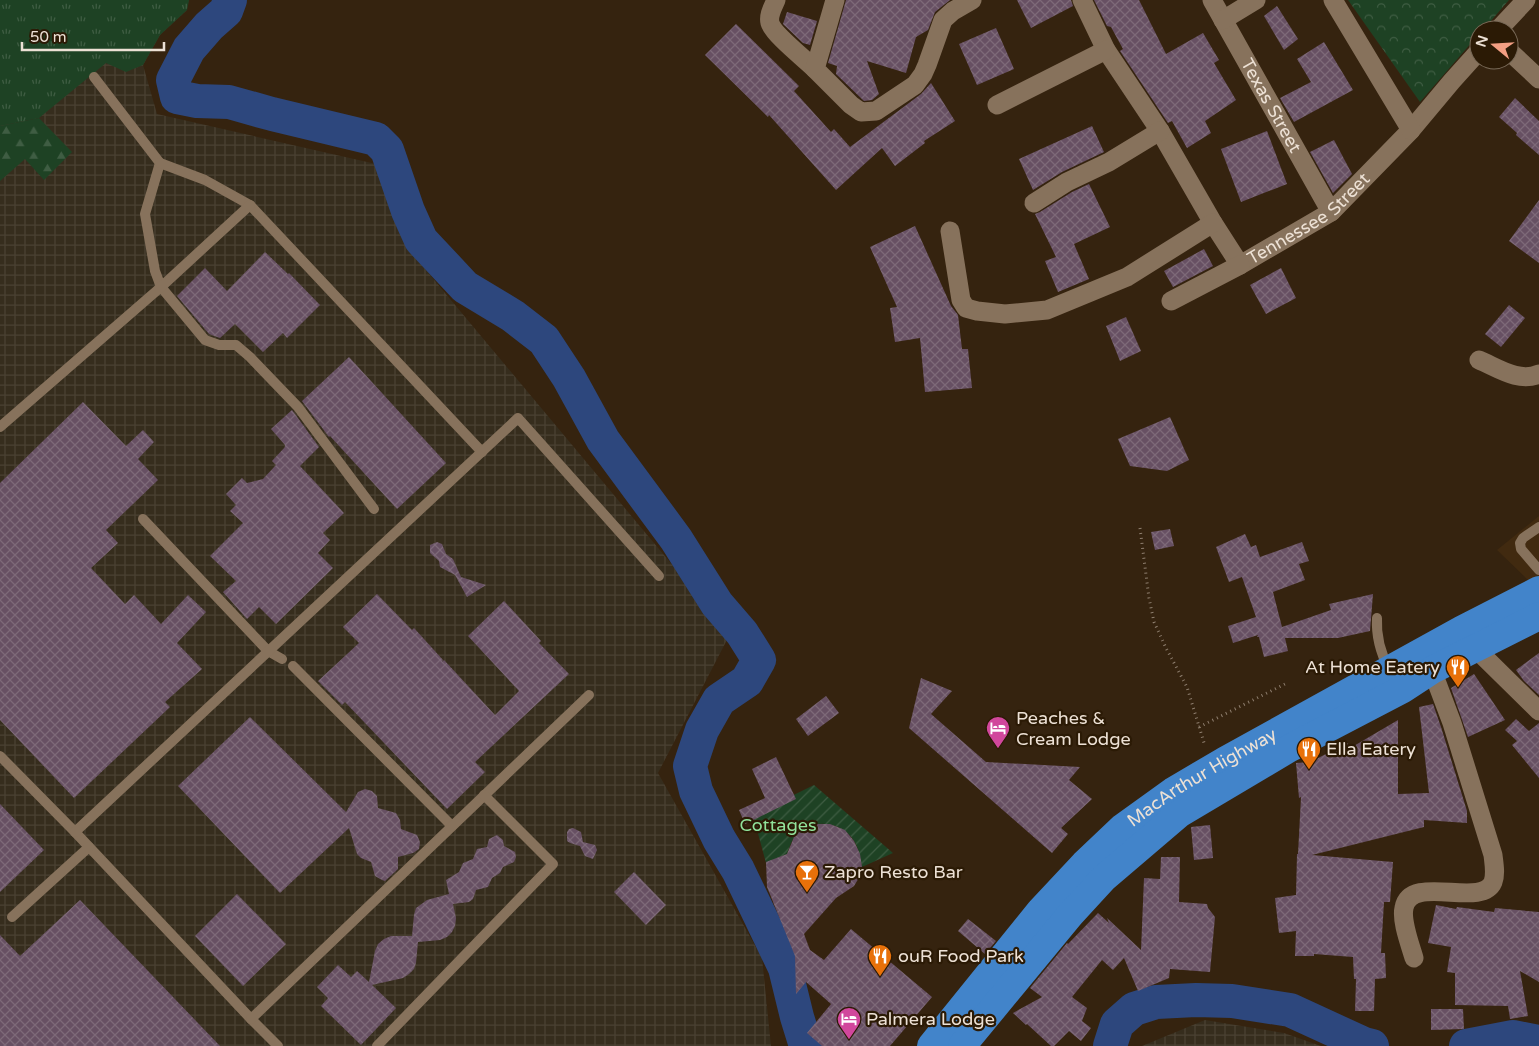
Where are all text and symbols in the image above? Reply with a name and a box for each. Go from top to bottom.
scale bar [22,20,165,52]
north arrow [1469,20,1519,70]
text: 50 m [30,28,67,46]
text: N [1472,33,1492,49]
street label: Texas Street [1236,55,1306,157]
street label: Tennessee Street [1243,168,1374,269]
restaurant icon: At Home Eatery [1445,654,1471,688]
place label: At Home Eatery [1305,656,1440,678]
place label: Peaches & Cream Lodge [1016,707,1131,750]
hotel icon: Peaches & Cream Lodge [985,715,1011,749]
street label: MacArthur Highway [1123,723,1281,832]
restaurant icon: Ella Eatery [1296,736,1322,770]
place label: Ella Eatery [1326,738,1416,760]
park label: Cottages [739,814,817,836]
bar icon: Zapro Resto Bar [794,859,820,893]
place label: Zapro Resto Bar [824,861,963,883]
restaurant icon: ouR Food Park [867,943,893,977]
place label: ouR Food Park [898,945,1024,967]
hotel icon: Palmera Lodge [836,1006,862,1040]
place label: Palmera Lodge [866,1008,995,1030]

